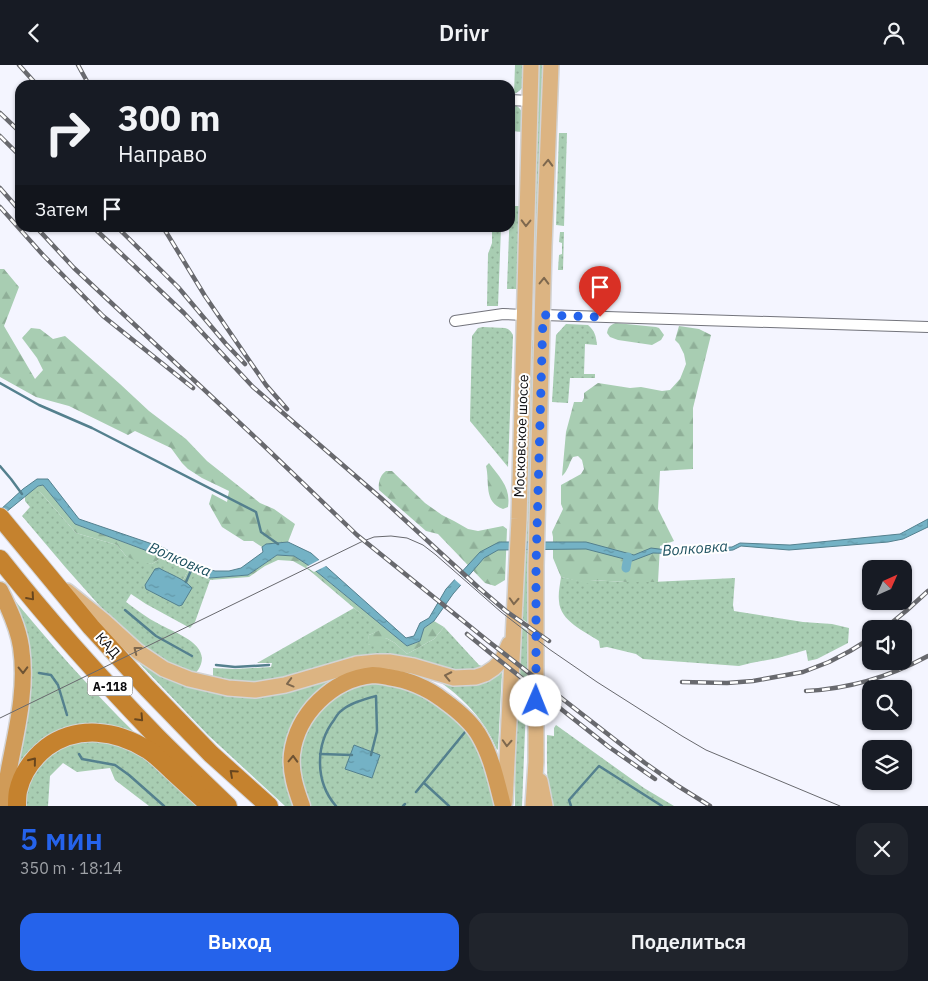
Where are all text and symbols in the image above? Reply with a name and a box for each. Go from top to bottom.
text: Drivr [439,18,489,47]
icon: back [20,19,48,47]
icon: person [880,19,908,47]
text: 300 m [118,95,221,141]
icon: right [35,100,100,165]
text: Направо [118,139,207,168]
one-way arrow [542,159,553,167]
icon: arrive [98,195,126,223]
text: Затем [35,197,88,221]
one-way arrow [521,219,532,227]
pin [579,266,621,317]
icon: arrive [586,273,614,301]
one-way arrow [539,277,549,284]
street label: Московское шоссе [510,374,532,498]
water label: Волковка [661,536,729,560]
water label: Волковка [146,537,214,581]
north arrow [862,560,912,610]
map controls [862,560,912,790]
one-way arrow [25,592,34,601]
one-way arrow [509,598,520,606]
button: sound [862,620,912,670]
street label: КАД [92,628,124,662]
one-way arrow [134,647,143,656]
one-way arrow [18,666,28,674]
one-way arrow [444,671,453,682]
position arrow [509,674,561,726]
road number: А-118 [88,677,132,695]
one-way arrow [286,677,295,688]
button: search [862,680,912,730]
one-way arrow [134,712,143,721]
one-way arrow [502,739,513,747]
button: layers [862,740,912,790]
one-way arrow [288,754,298,762]
one-way arrow [28,758,37,767]
one-way arrow [229,770,238,779]
text: 5 мин [20,819,103,858]
button: close [856,823,908,875]
text: 350 m · 18:14 [20,858,122,878]
button: Выход [20,913,459,971]
button: Поделиться [469,913,908,971]

